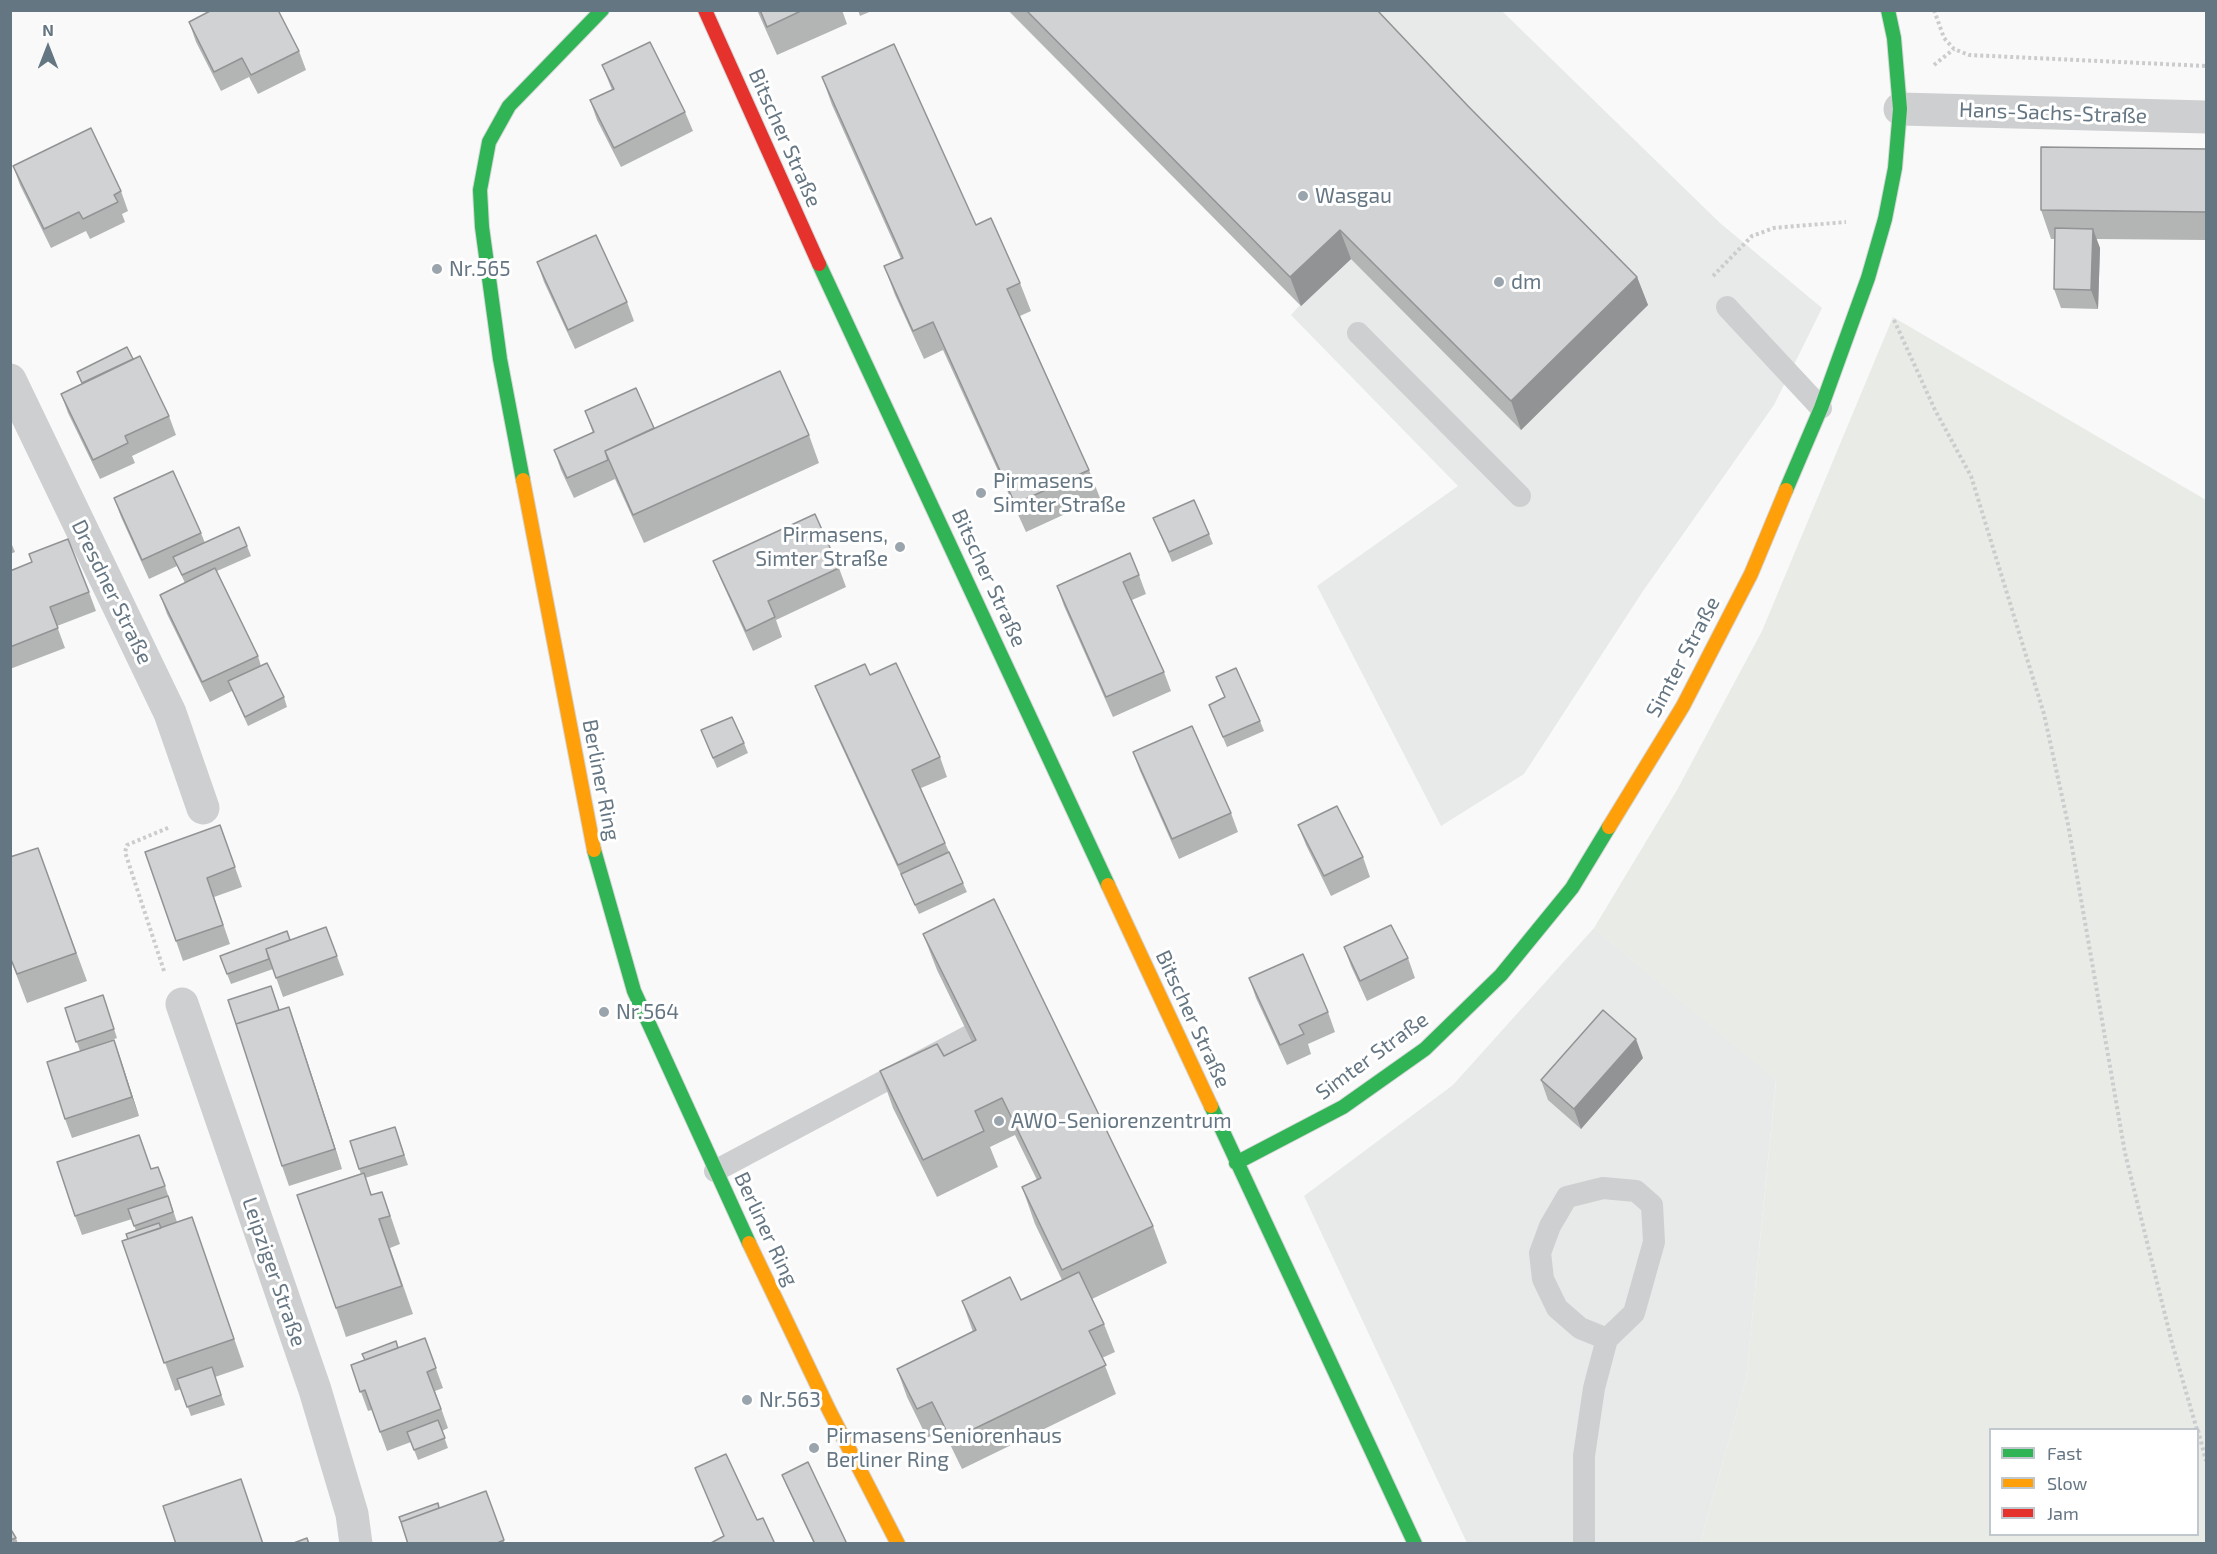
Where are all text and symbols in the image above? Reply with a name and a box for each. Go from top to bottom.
north arrow [18,18,78,78]
text: N [42,20,54,39]
street label: Bitscher Straße [743,65,827,211]
street label: Hans-Sachs-Straße [1958,97,2148,129]
place label: Wasgau [1315,183,1392,209]
marker: Wasgau [1296,189,1310,203]
place label: Nr.565 [449,256,510,282]
marker: Nr.565 [430,262,444,276]
place label: dm [1511,269,1541,295]
marker: dm [1492,275,1506,289]
place label: Pirmasens Simter Straße [993,468,1126,518]
marker: Pirmasens Simter Straße [974,486,988,500]
street label: Bitscher Straße [946,505,1032,651]
street label: Dresdner Straße [66,516,158,668]
place label: Pirmasens, Simter Straße [755,522,888,572]
marker: Pirmasens, Simter Straße [893,540,907,554]
street label: Simter Straße [1641,592,1725,722]
street label: Berliner Ring [577,717,625,843]
street label: Bitscher Straße [1150,946,1236,1092]
place label: Nr.564 [616,999,679,1025]
marker: Nr.564 [597,1005,611,1019]
street label: Simter Straße [1311,1007,1433,1105]
place label: AWO-Seniorenzentrum [1011,1108,1232,1134]
marker: AWO-Seniorenzentrum [992,1114,1006,1128]
street label: Berliner Ring [729,1168,803,1290]
street label: Leipziger Straße [237,1194,311,1350]
place label: Nr.563 [759,1387,821,1413]
marker: Nr.563 [740,1393,754,1407]
place label: Pirmasens Seniorenhaus Berliner Ring [826,1423,1062,1473]
legend [1989,1428,2199,1536]
marker: Pirmasens Seniorenhaus Berliner Ring [807,1441,821,1455]
text: Fast [2047,1442,2082,1464]
text: Slow [2047,1472,2087,1494]
text: Jam [2047,1502,2079,1524]

